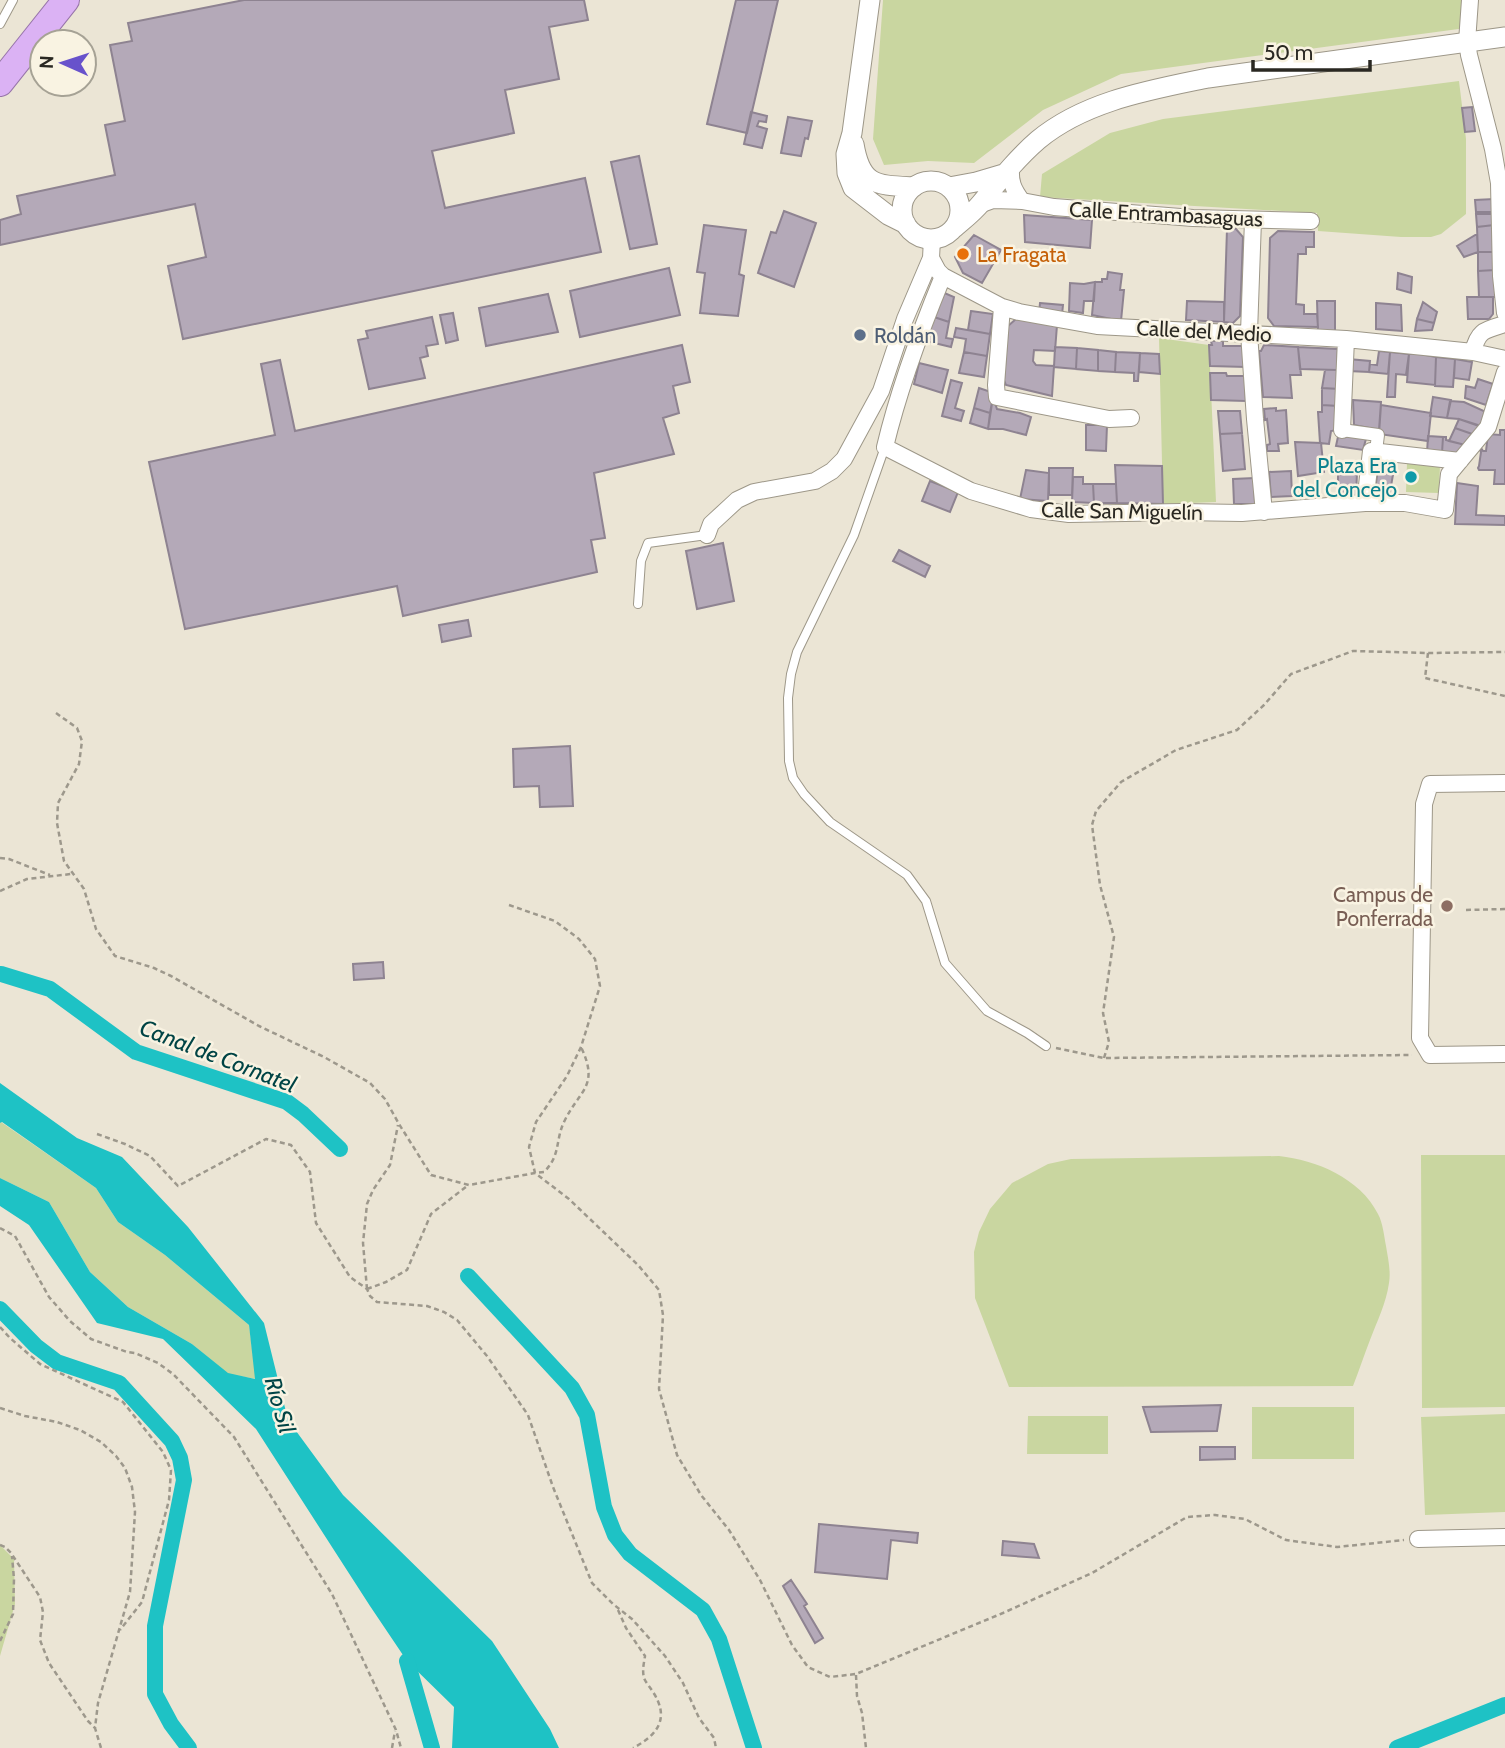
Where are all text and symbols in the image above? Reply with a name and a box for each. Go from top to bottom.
north arrow [28,28,98,98]
scale bar [1253,28,1370,72]
text: 50 m [1264,40,1313,65]
text: N [35,55,58,69]
street label: Calle Entrambasaguas [1068,196,1264,232]
place label: La Fragata [977,242,1066,267]
marker: La Fragata [955,246,971,262]
street label: Calle del Medio [1136,315,1272,347]
place label: Roldán [874,323,936,348]
marker: Roldán [852,327,868,343]
place label: Plaza Era del Concejo [1293,453,1397,503]
marker: Plaza Era del Concejo [1403,469,1419,485]
street label: Calle San Miguelín [1041,497,1203,525]
place label: Campus de Ponferrada [1333,882,1433,931]
marker: Campus de Ponferrada [1439,898,1455,914]
water label: Canal de Cornatel [136,1013,301,1099]
water label: Río Sil [259,1374,301,1437]

